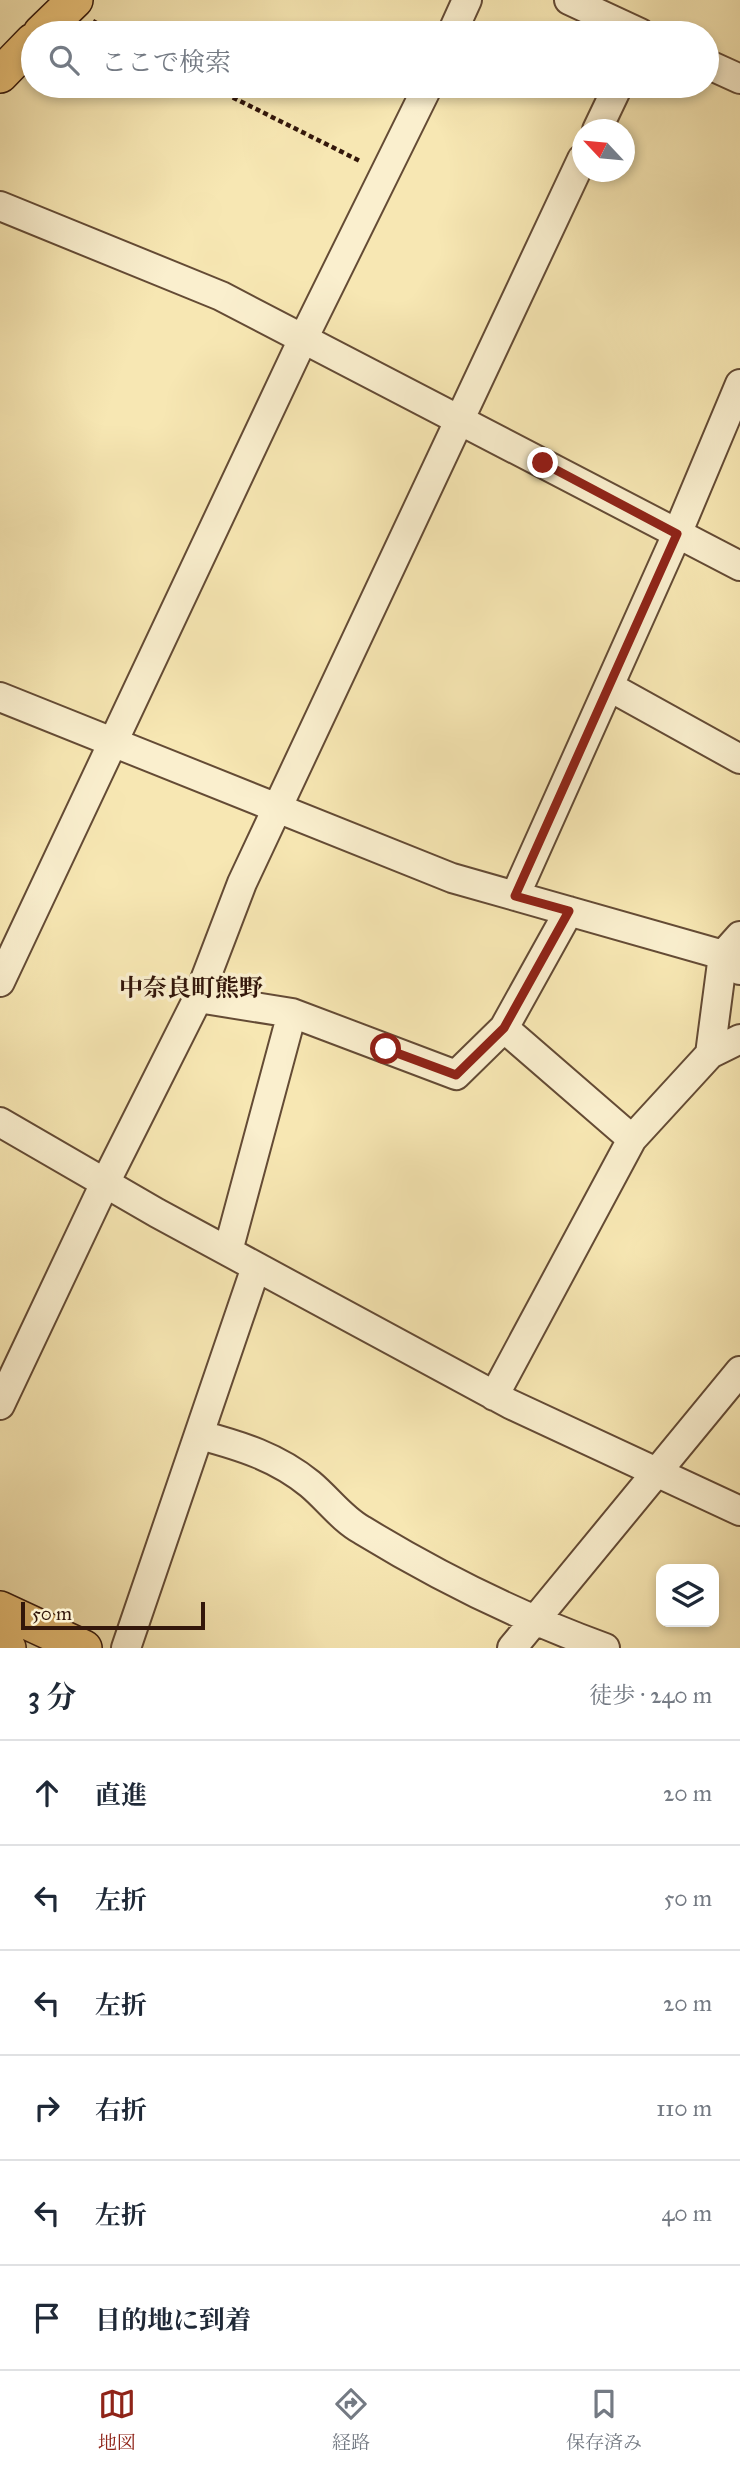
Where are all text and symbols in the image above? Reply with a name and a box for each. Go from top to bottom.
search box [21,21,719,98]
icon: search [45,41,83,79]
text: ここで検索 [101,46,231,78]
north arrow [572,119,635,182]
route end [527,447,558,478]
district label: 中奈良町熊野 [119,973,263,1003]
route start [370,1033,401,1064]
map controls [656,1564,719,1627]
button: layers [656,1564,719,1627]
scale bar [21,1599,205,1631]
text: 50 m [32,1602,72,1625]
text: 3 分 [28,1679,76,1715]
text: 徒歩 · 240 m [589,1681,712,1709]
icon: ahead [28,1774,66,1812]
text: 直進 [95,1779,147,1811]
text: 20 m [663,1779,712,1807]
icon: left [28,1879,66,1917]
text: 左折 [95,1884,147,1916]
text: 50 m [664,1884,712,1912]
icon: left [28,1984,66,2022]
text: 左折 [95,1989,147,2021]
text: 20 m [663,1989,712,2017]
icon: right [28,2089,66,2127]
text: 右折 [95,2094,147,2126]
text: 110 m [656,2094,712,2122]
icon: left [28,2194,66,2232]
text: 左折 [95,2199,147,2231]
text: 40 m [662,2199,712,2227]
icon: arrive [28,2299,66,2337]
text: 目的地に到着 [95,2304,251,2336]
tab: 地図 [98,2385,136,2454]
tab: 経路 [332,2385,370,2454]
tab: 保存済み [566,2385,642,2454]

